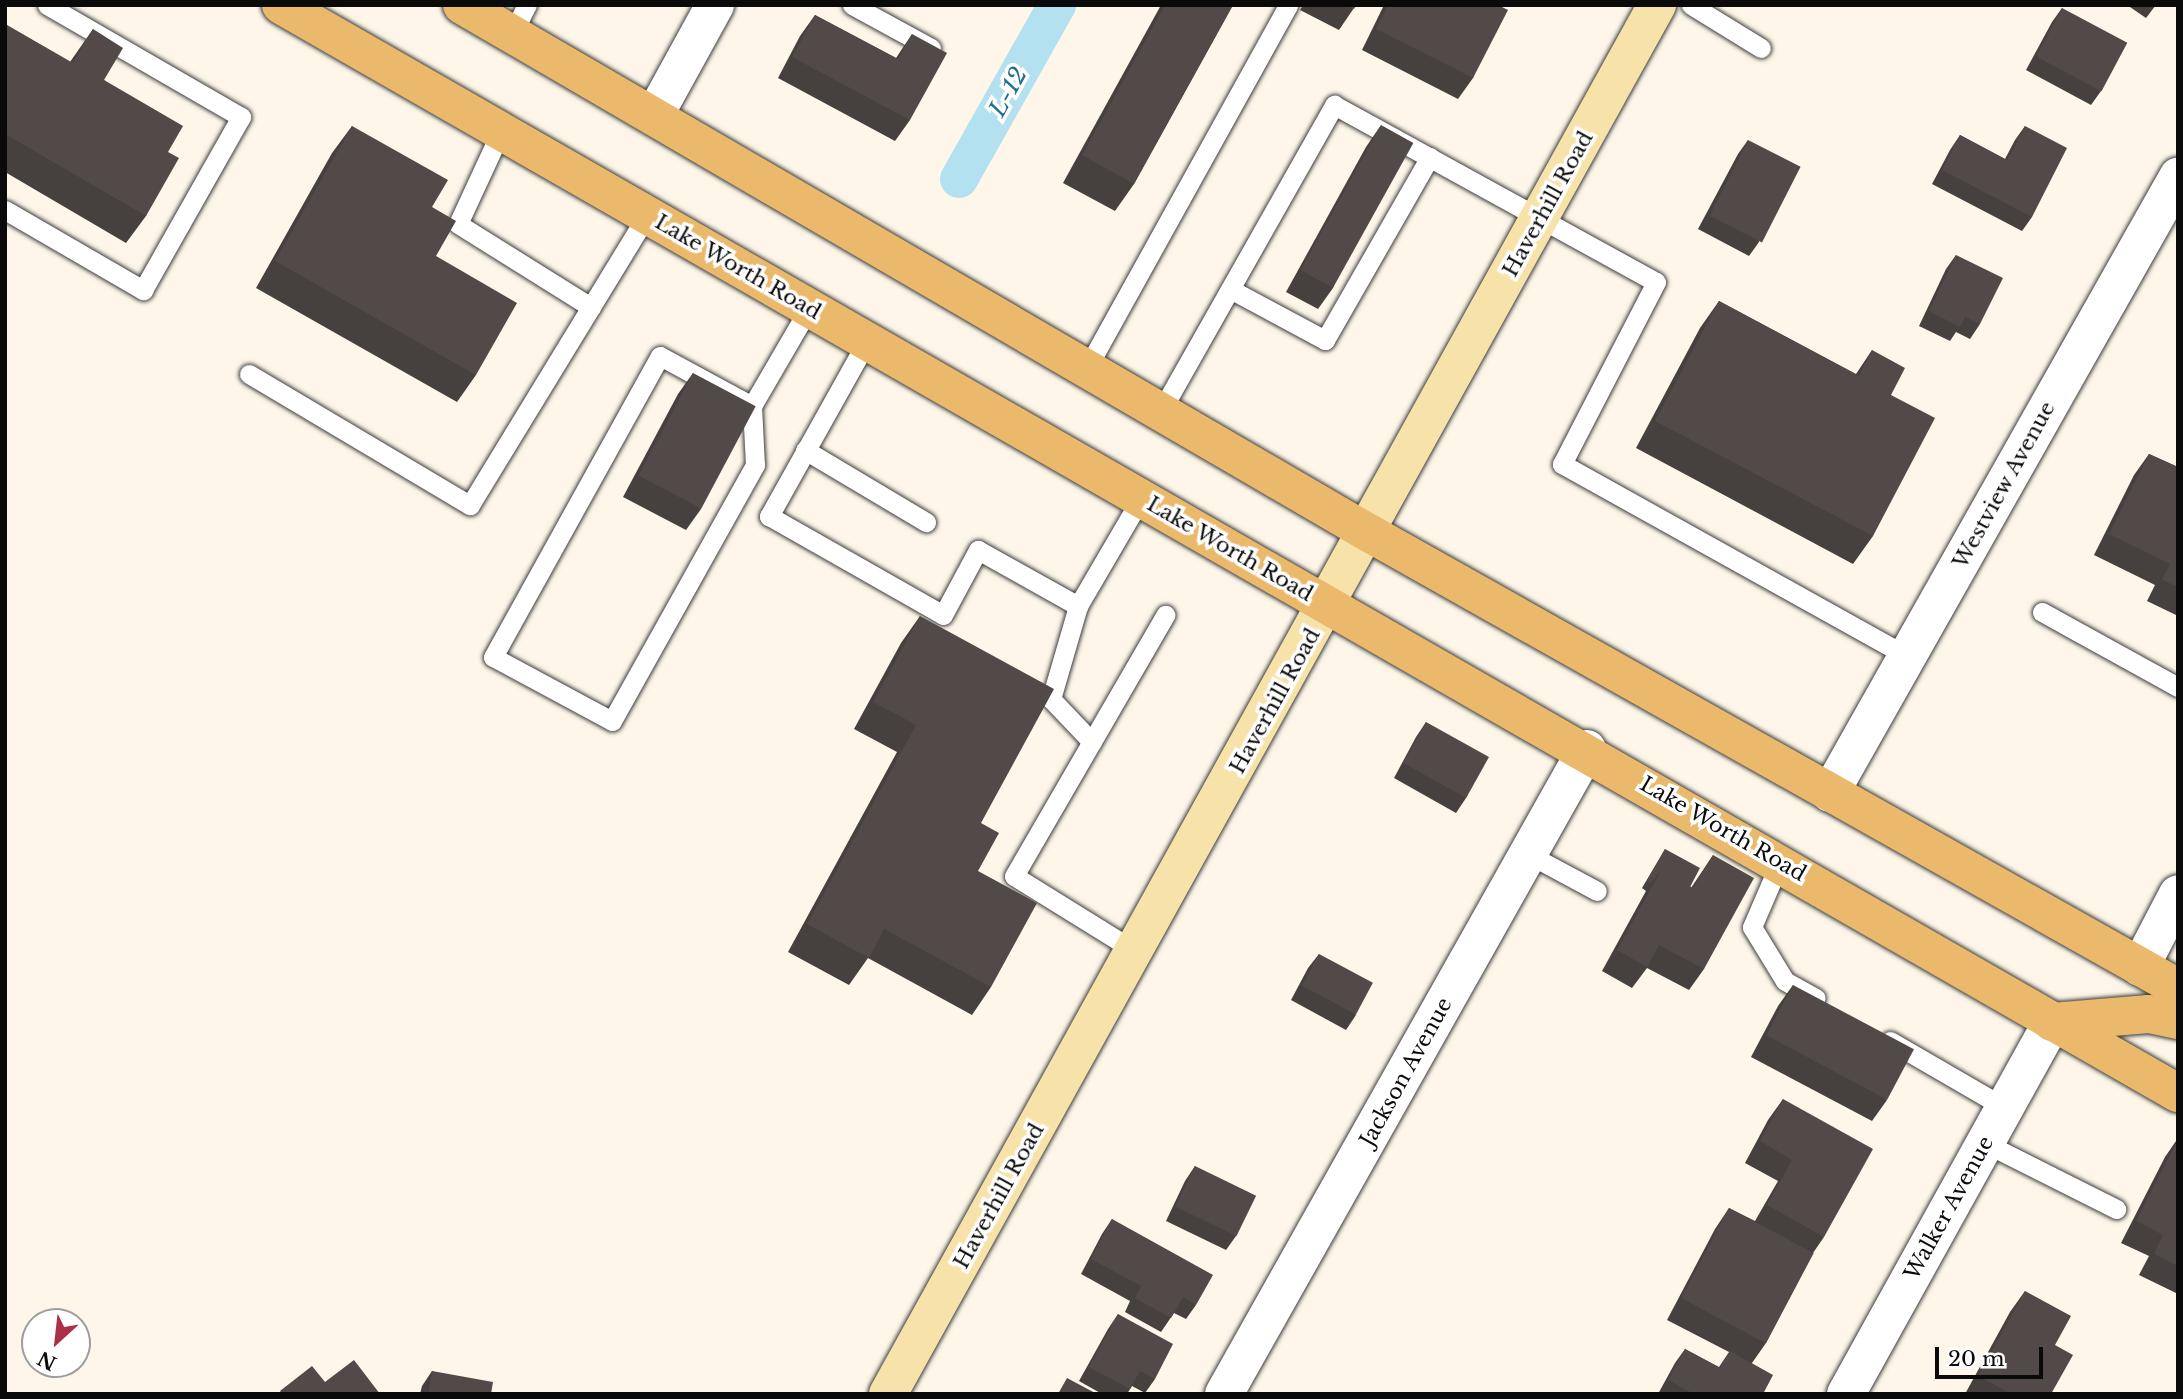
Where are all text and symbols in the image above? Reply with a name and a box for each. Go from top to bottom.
water label: L-12 [983,63,1033,121]
street label: Haverhill Road [1498,127,1598,281]
street label: Lake Worth Road [650,209,826,325]
street label: Westview Avenue [1947,397,2061,573]
street label: Lake Worth Road [1142,491,1318,607]
street label: Haverhill Road [1225,624,1325,778]
street label: Lake Worth Road [1635,771,1811,887]
street label: Jackson Avenue [1354,993,1458,1151]
street label: Haverhill Road [949,1119,1049,1273]
street label: Walker Avenue [1899,1131,1999,1285]
north arrow [21,1308,91,1378]
scale bar [1938,1332,2046,1376]
text: N [34,1346,60,1375]
text: 20 m [1948,1346,2005,1372]

